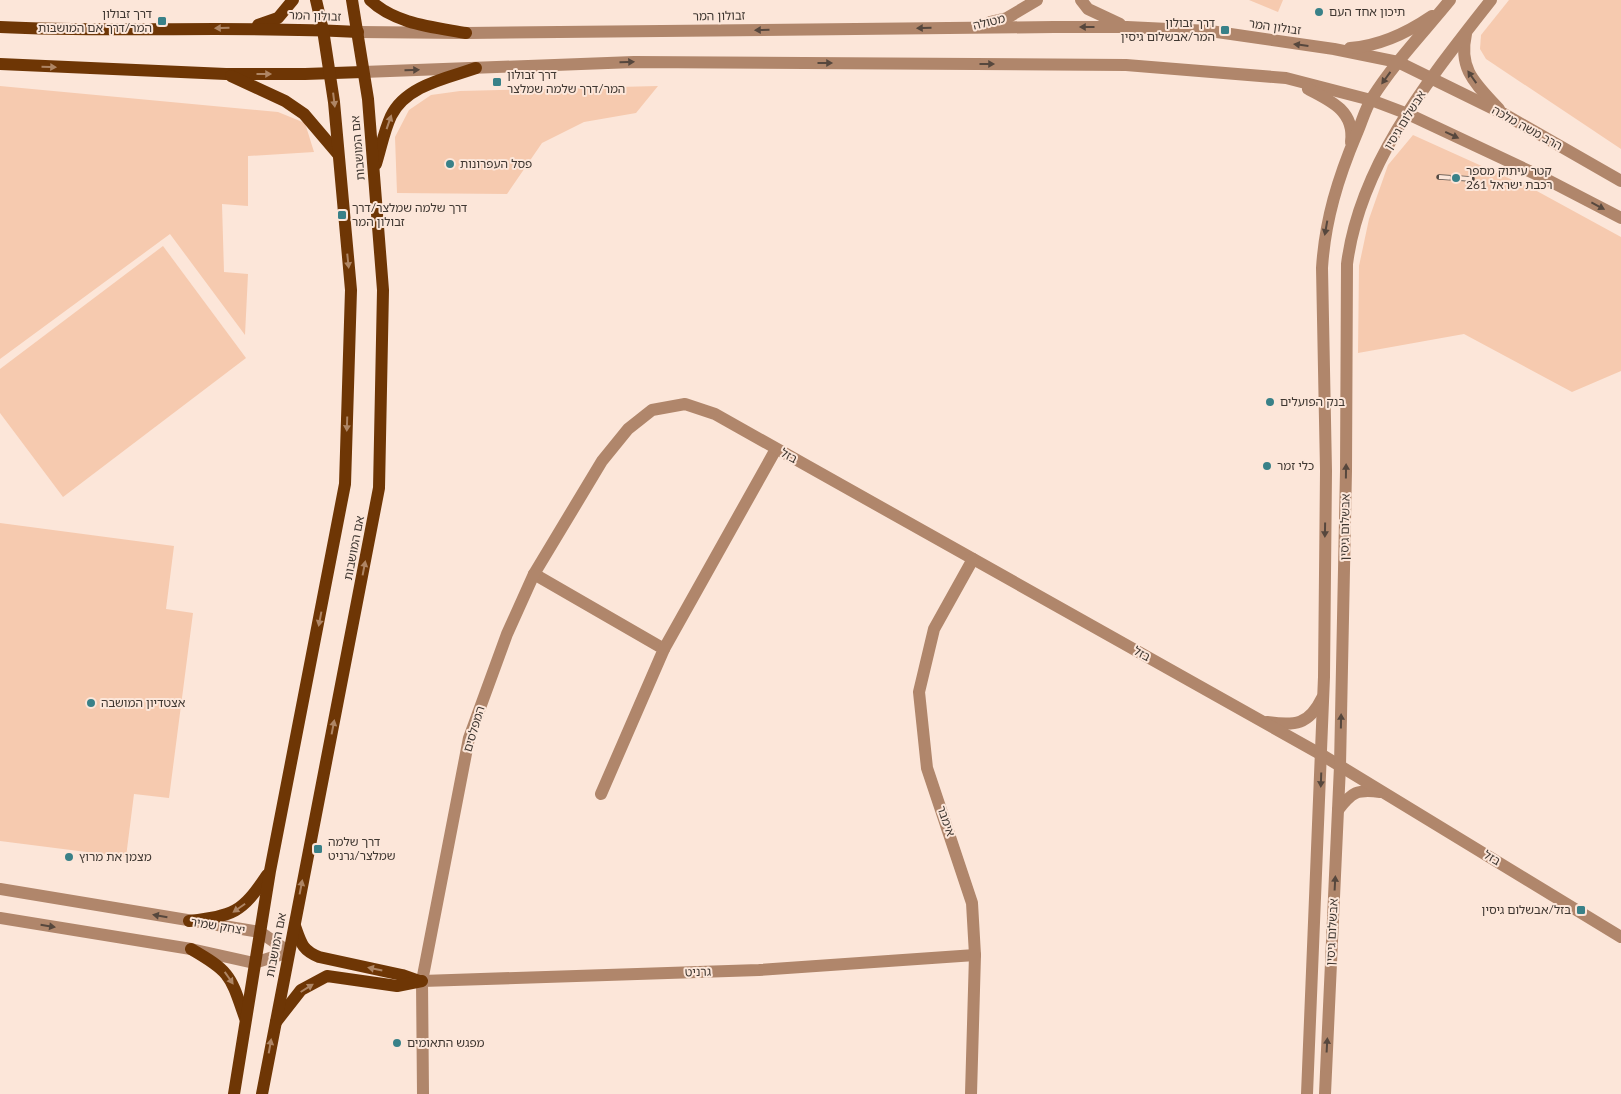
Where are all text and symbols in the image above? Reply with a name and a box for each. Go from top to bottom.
place label: תיכון אחד העם [1329,4,1405,19]
place label: דרך זבולון המר/דרך אם המושבות [38,6,152,35]
marker: תיכון אחד העם [1313,6,1325,18]
street label: זבולון המר [288,7,342,24]
street label: זבולון המר [692,8,746,23]
street label: מטולה [971,10,1007,33]
marker: דרך זבולון המר/דרך אם המושבות [156,15,168,27]
place label: דרך זבולון המר/אבשלום גיסין [1121,15,1215,44]
street label: זבולון המר [1248,15,1302,38]
one-way arrow [1079,23,1095,31]
one-way arrow [214,24,230,32]
one-way arrow [916,24,932,32]
marker: דרך זבולון המר/אבשלום גיסין [1219,24,1231,36]
one-way arrow [754,26,770,34]
one-way arrow [1292,41,1308,49]
one-way arrow [619,58,635,66]
one-way arrow [817,59,833,67]
one-way arrow [979,60,995,68]
one-way arrow [41,64,57,72]
one-way arrow [404,66,420,74]
place label: דרך זבולון המר/דרך שלמה שמלצר [507,67,625,96]
one-way arrow [256,70,272,78]
one-way arrow [1467,70,1477,84]
one-way arrow [1381,72,1391,85]
marker: דרך זבולון המר/דרך שלמה שמלצר [491,76,503,88]
street label: אבשלום גיסין [1380,87,1429,152]
one-way arrow [330,92,338,108]
street label: הרב משה מלכה [1489,102,1565,153]
one-way arrow [386,114,394,129]
street label: אם המושבות [347,115,368,181]
one-way arrow [1445,131,1459,139]
place label: פסל העפרונות [460,156,532,171]
marker: פסל העפרונות [444,158,456,170]
place label: קטר עיתוק מספר 261 רכבת ישראל [1466,163,1553,192]
marker: קטר עיתוק מספר 261 רכבת ישראל [1450,172,1462,184]
place label: דרך שלמה שמלצר/דרך זבולון המר [352,200,468,229]
one-way arrow [1591,202,1605,210]
marker: דרך שלמה שמלצר/דרך זבולון המר [336,209,348,221]
one-way arrow [1321,220,1329,236]
one-way arrow [344,254,352,270]
place label: בנק הפועלים [1280,394,1345,409]
marker: בנק הפועלים [1264,396,1276,408]
one-way arrow [343,416,351,432]
street label: בזל [778,445,800,466]
place label: כלי זמר [1277,458,1314,473]
marker: כלי זמר [1261,460,1273,472]
one-way arrow [1343,462,1351,478]
street label: אבשלום גיסין [1336,493,1353,561]
street label: אם המושבות [340,514,367,581]
one-way arrow [1321,522,1329,538]
one-way arrow [360,560,368,575]
one-way arrow [316,611,324,626]
street label: בזל [1131,643,1153,664]
place label: אצטדיון המושבה [101,695,186,710]
marker: אצטדיון המושבה [85,697,97,709]
street label: המפלסים [459,704,488,754]
one-way arrow [1337,712,1345,728]
one-way arrow [329,719,337,735]
one-way arrow [1316,772,1324,788]
street label: אימבר [934,803,959,839]
place label: דרך שלמה שמלצר/גרניט [328,834,396,863]
marker: דרך שלמה שמלצר/גרניט [312,843,324,855]
street label: בזל [1481,847,1504,868]
place label: מצמן את מרוץ [79,849,152,864]
marker: מצמן את מרוץ [63,851,75,863]
one-way arrow [1331,875,1339,891]
one-way arrow [298,878,306,894]
street label: אבשלום גיסין [1322,898,1341,966]
place label: בזל/אבשלום גיסין [1481,902,1571,917]
one-way arrow [233,903,246,912]
marker: בזל/אבשלום גיסין [1575,904,1587,916]
street label: אם המושבות [262,911,289,978]
one-way arrow [152,912,168,920]
street label: יצחק שמיר [190,914,246,937]
one-way arrow [40,923,56,931]
street label: גרניט [685,964,712,979]
one-way arrow [367,965,382,973]
one-way arrow [224,971,234,985]
one-way arrow [300,983,313,992]
place label: מפגש התאומים [407,1035,484,1050]
marker: מפגש התאומים [391,1037,403,1049]
one-way arrow [1324,1037,1332,1053]
one-way arrow [267,1038,275,1054]

